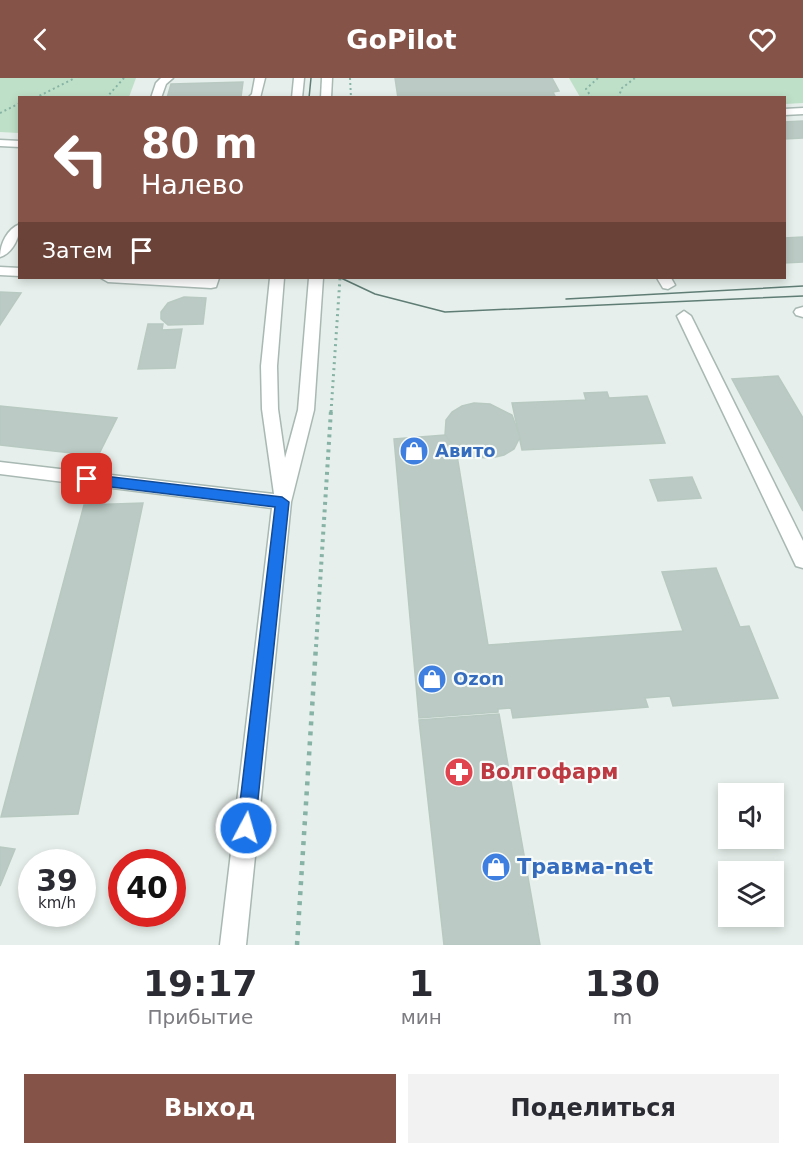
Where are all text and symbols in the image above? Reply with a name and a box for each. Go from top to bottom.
icon: back [24,23,57,56]
icon: heart [746,23,779,56]
text: GoPilot [346,24,457,55]
text: 80 m [141,119,258,168]
icon: left [42,120,120,198]
text: Налево [141,169,244,200]
icon: arrive [125,234,158,267]
text: Затем [42,238,113,263]
shop icon: Авито [398,435,430,467]
place label: Авито [435,440,496,461]
pin [61,453,112,504]
icon: arrive [70,462,103,495]
shop icon: Ozon [416,663,448,695]
place label: Ozon [453,668,504,689]
pharmacy icon: Волгофарм [443,756,475,788]
place label: Волгофарм [480,760,618,784]
map controls [718,783,784,927]
button: sound [718,783,784,849]
position arrow [214,796,278,860]
speed limit sign: 40 [108,849,186,927]
shop icon: Травма-net [480,851,512,883]
place label: Травма-net [517,855,653,879]
button: layers [718,861,784,927]
text: 39 [36,863,78,898]
text: km/h [38,894,76,912]
text: 19:17 [143,963,258,1004]
text: 1 [409,963,434,1004]
text: 130 [585,963,660,1004]
text: Прибытие [147,1005,253,1029]
text: мин [401,1005,442,1029]
text: m [613,1005,632,1029]
button: Выход [24,1074,396,1143]
button: Поделиться [408,1074,779,1143]

